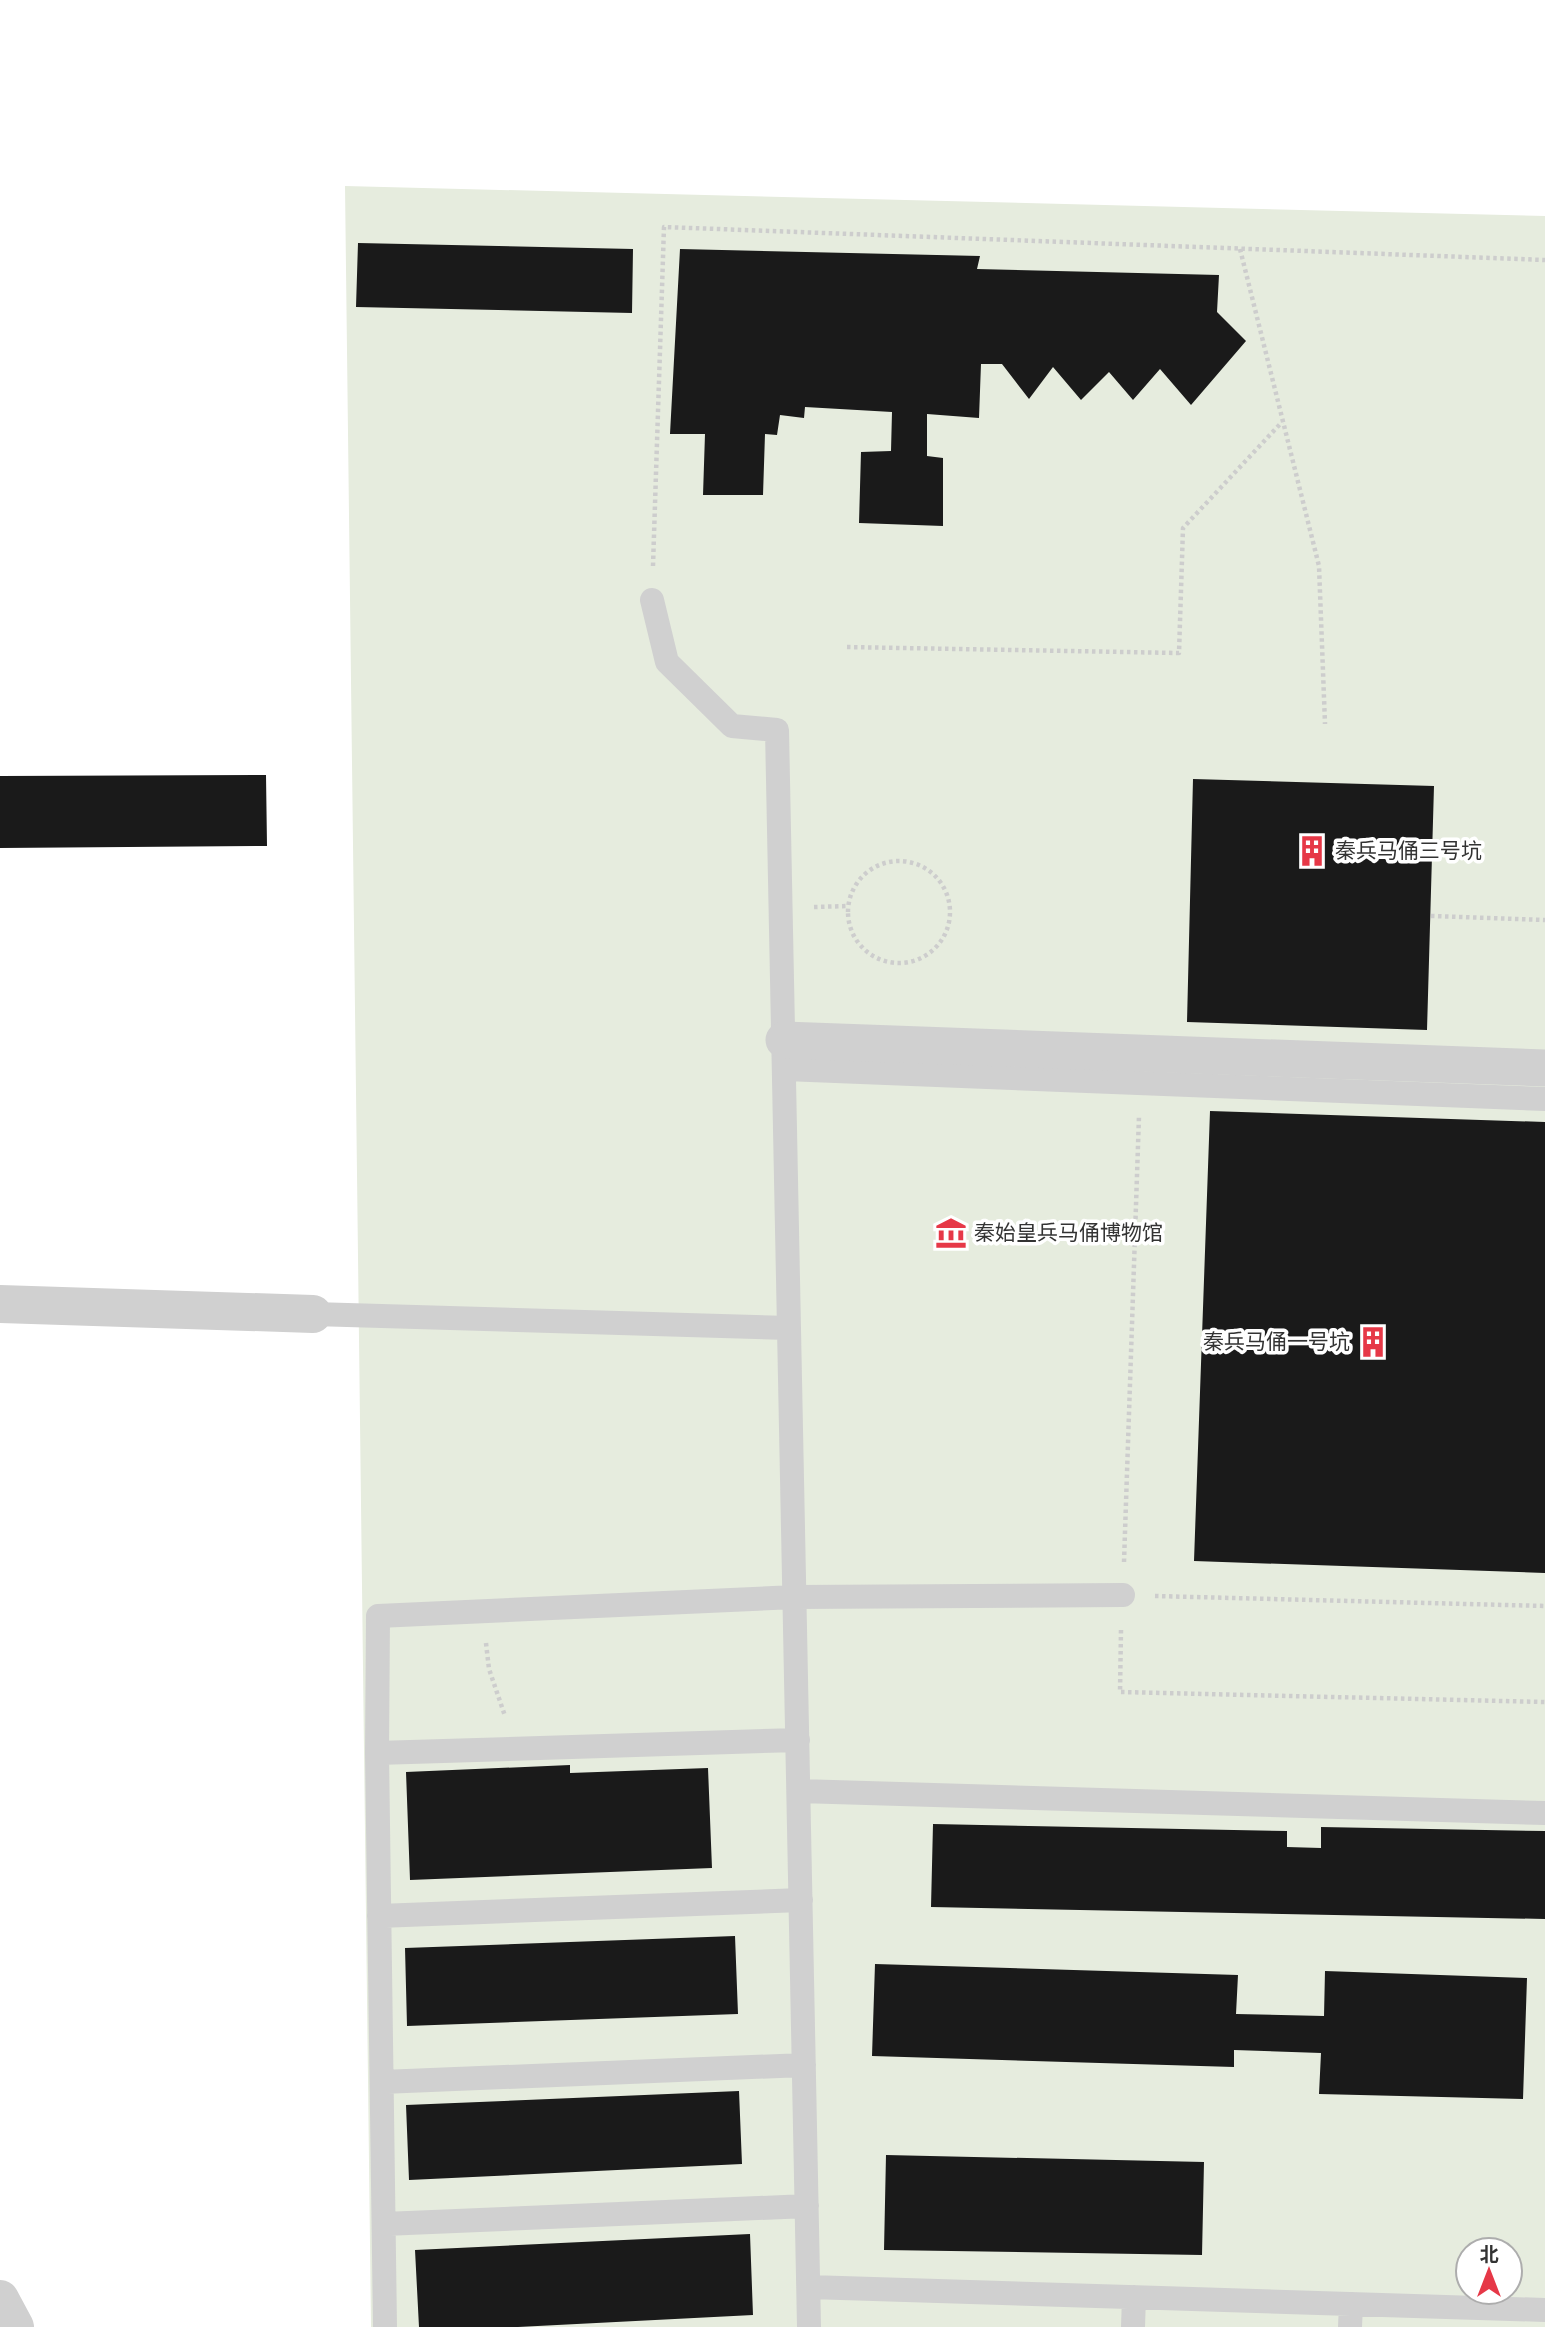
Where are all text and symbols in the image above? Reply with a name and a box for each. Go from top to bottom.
building icon: 秦兵马俑三号坑 [1295,834,1329,868]
place label: 秦兵马俑三号坑 [1335,839,1482,864]
museum icon: 秦始皇兵马俑博物馆 [934,1216,968,1250]
place label: 秦始皇兵马俑博物馆 [974,1221,1163,1246]
building icon: 秦兵马俑一号坑 [1356,1325,1390,1359]
place label: 秦兵马俑一号坑 [1203,1330,1350,1355]
north arrow [1454,2236,1524,2306]
text: 北 [1479,2244,1499,2266]

